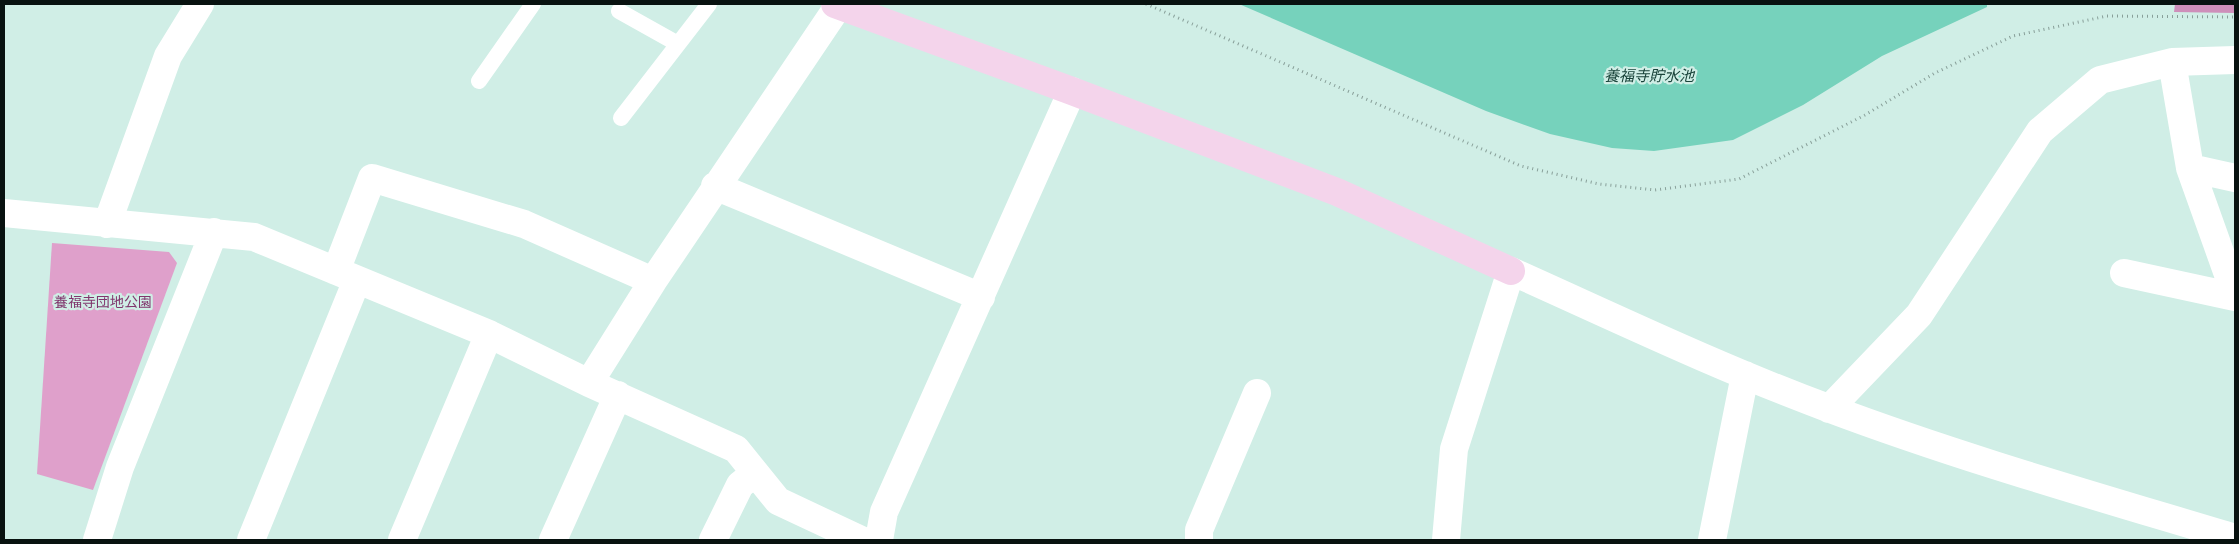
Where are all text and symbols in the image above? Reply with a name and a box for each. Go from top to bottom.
water label: 養福寺貯水池 [1604,66,1696,85]
park label: 養福寺団地公園 [54,293,152,311]

